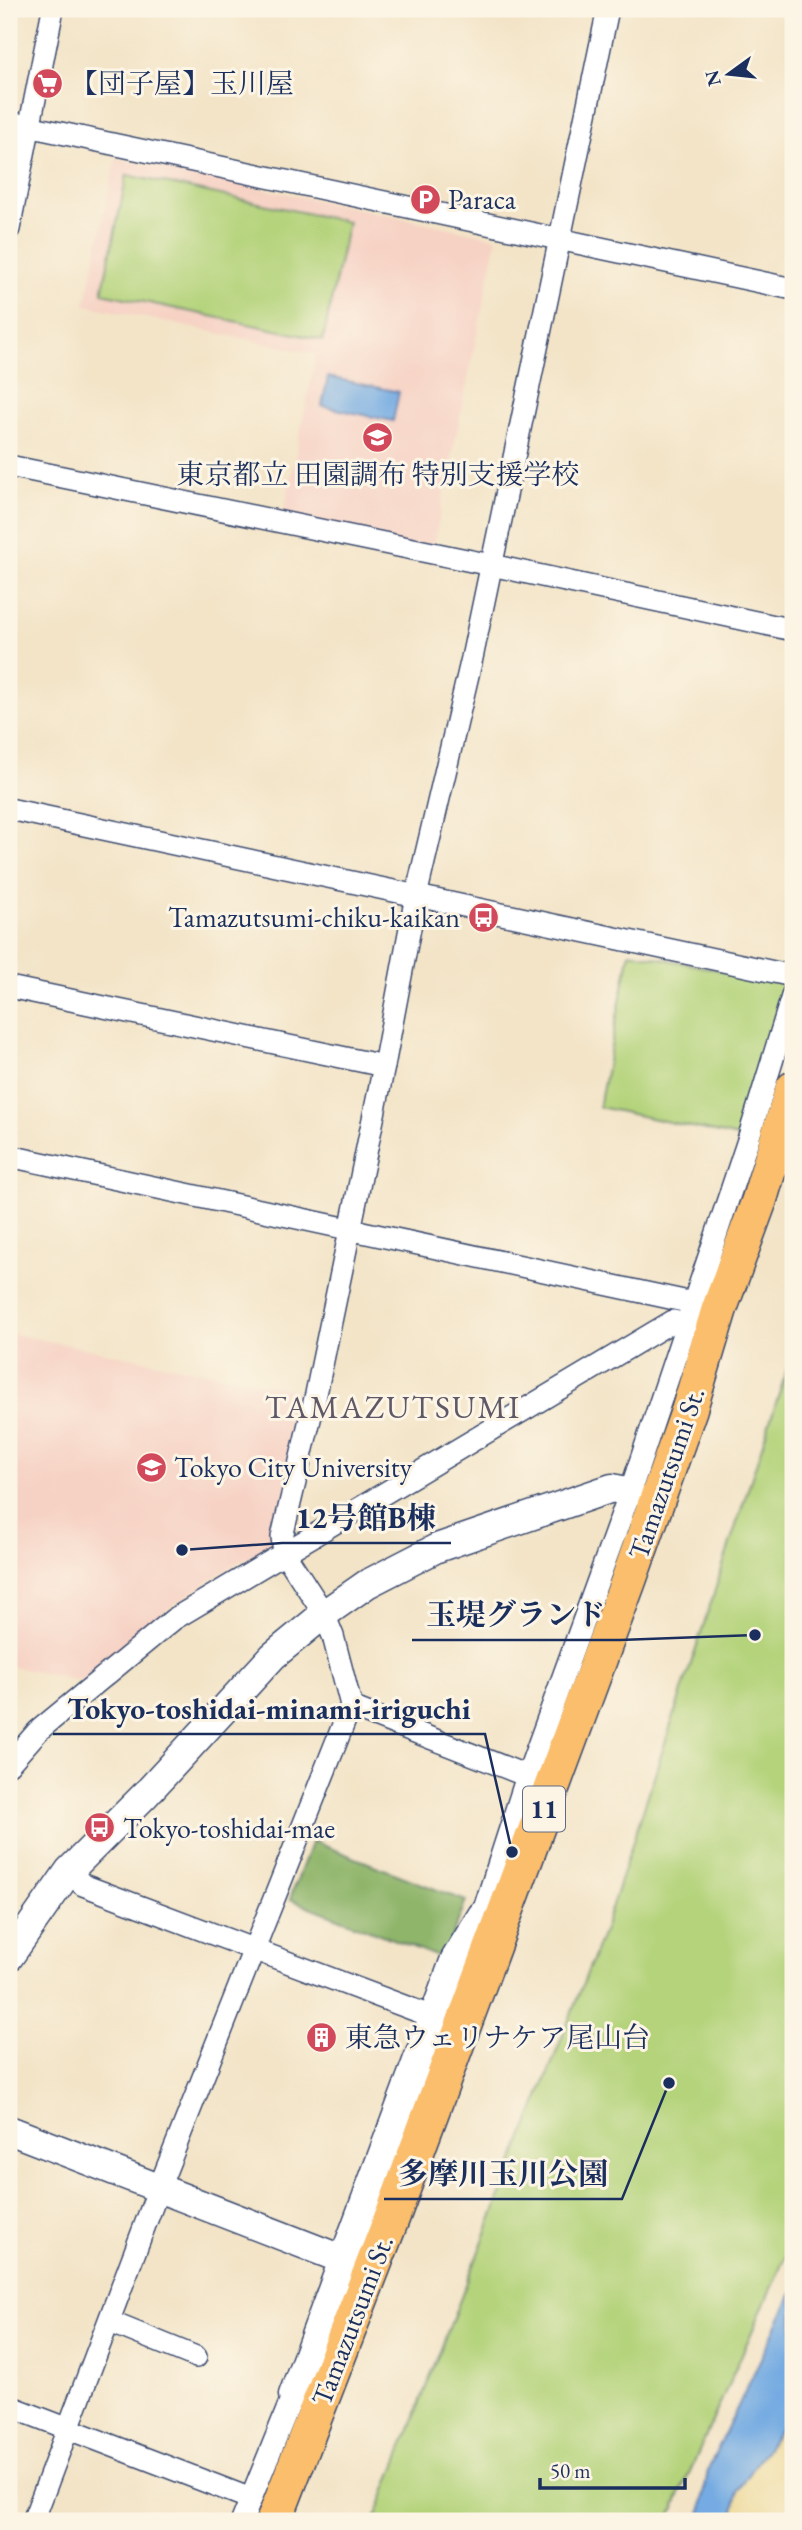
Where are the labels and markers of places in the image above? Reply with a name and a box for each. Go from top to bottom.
place label: 【団子屋】玉川屋 [70,65,294,101]
supermarket icon: 【団子屋】玉川屋 [30,66,64,100]
place label: Paraca [448,181,517,217]
parking icon: Paraca [408,182,442,216]
school or university icon: 東京都立 田園調布 特別支援学校 [361,420,395,454]
place label: 東京都立 田園調布 特別支援学校 [176,456,580,492]
place label: Tamazutsumi-chiku-kaikan [168,899,460,935]
bus stop icon: Tamazutsumi-chiku-kaikan [466,900,500,934]
place label: Tokyo City University [174,1449,413,1485]
school or university icon: Tokyo City University [134,1450,168,1484]
callout: 12号館B棟 [282,1492,451,1543]
callout: 玉堤グランド [412,1589,620,1640]
callout: Tokyo-toshidai-minami-iriguchi [53,1683,485,1734]
place label: Tokyo-toshidai-mae [123,1810,335,1846]
bus stop icon: Tokyo-toshidai-mae [83,1811,117,1845]
place label: 東急ウェリナケア尾山台 [345,2019,650,2055]
building icon: 東急ウェリナケア尾山台 [305,2020,339,2054]
callout: 多摩川玉川公園 [384,2148,622,2199]

